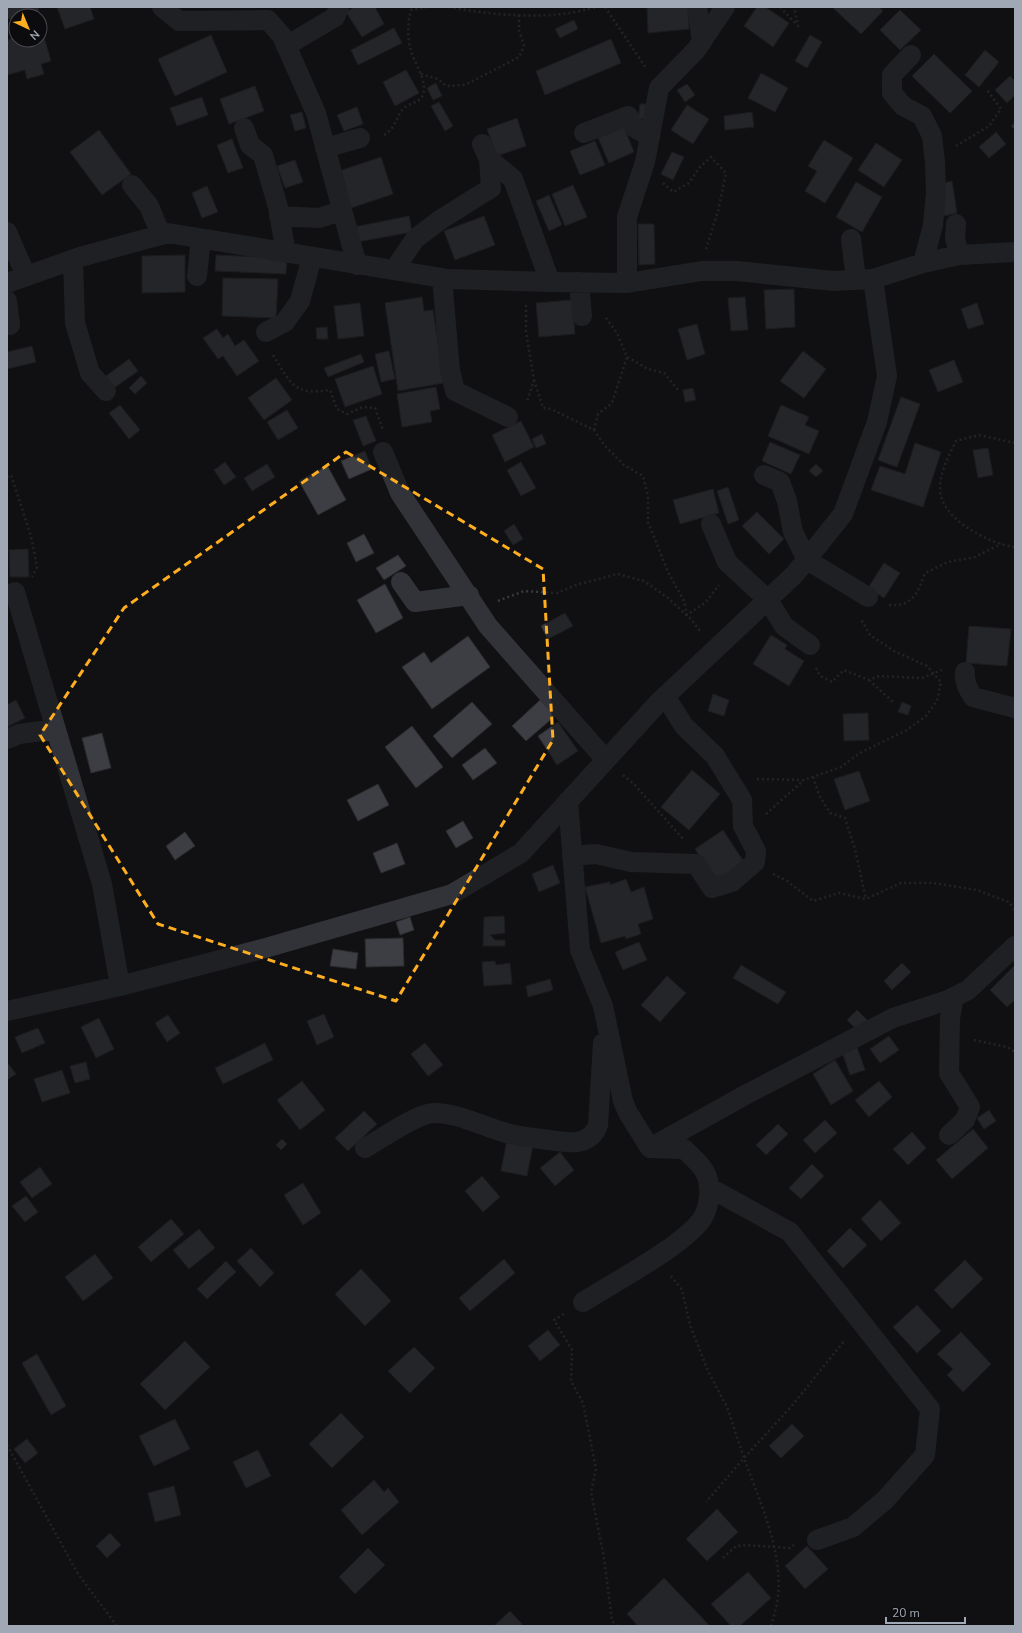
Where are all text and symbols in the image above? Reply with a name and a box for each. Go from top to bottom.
north arrow [8,8,48,48]
text: N [26,27,43,43]
scale bar [886,1599,965,1625]
text: 20 m [892,1605,920,1621]

